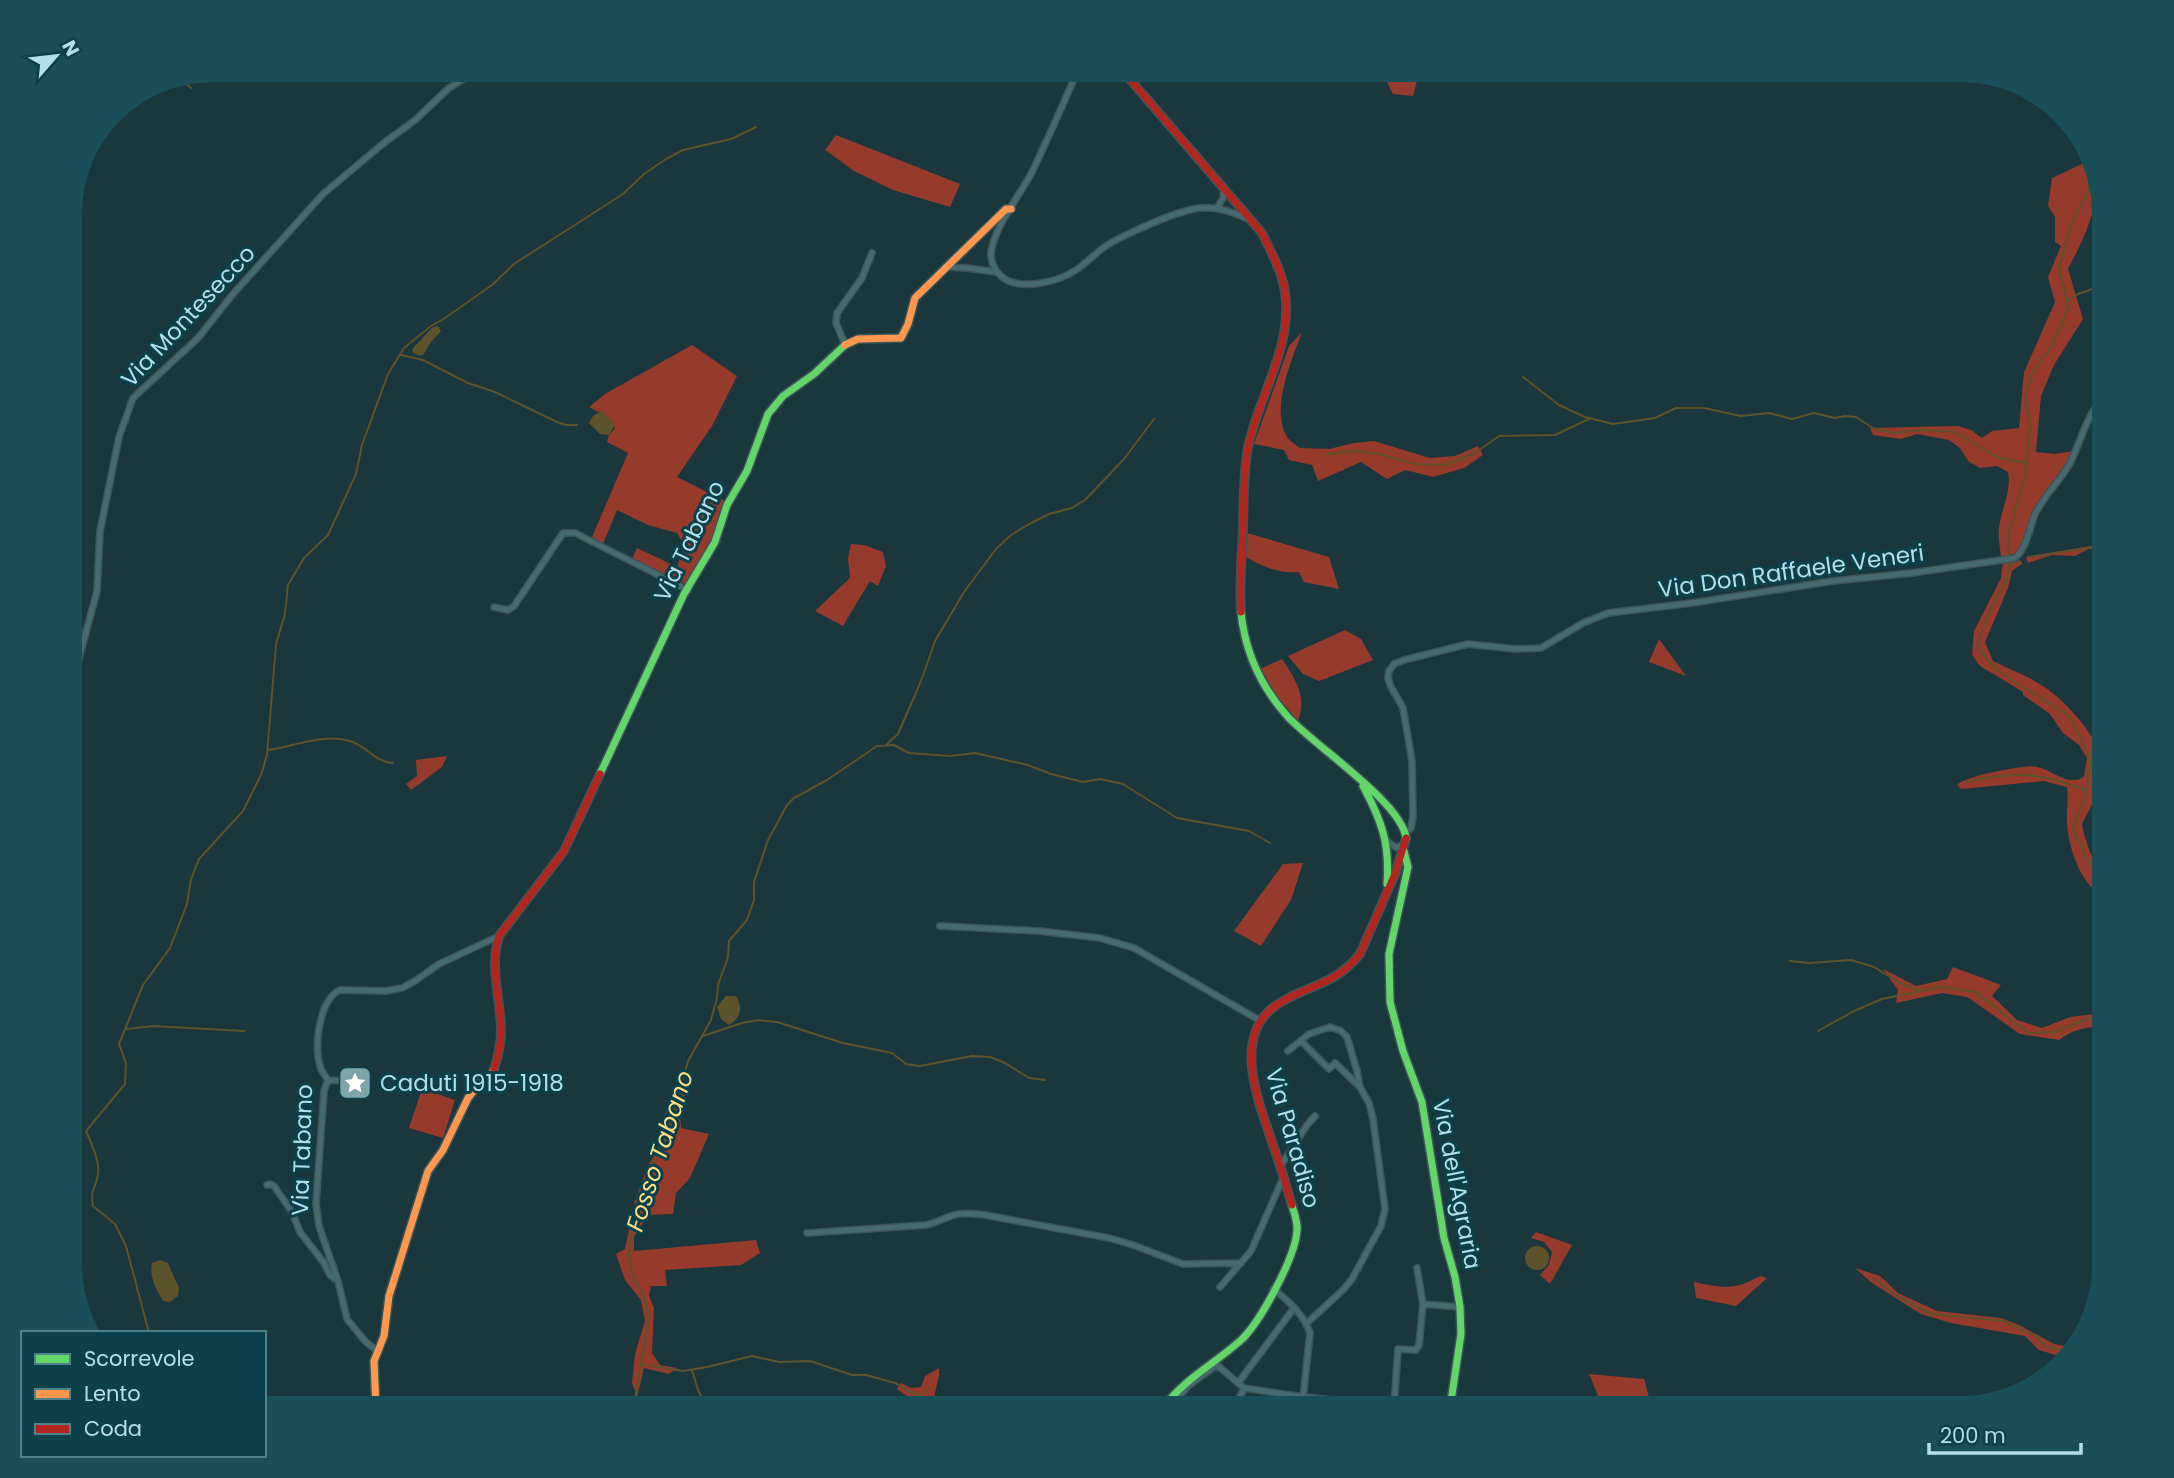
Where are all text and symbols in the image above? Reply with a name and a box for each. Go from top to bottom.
north arrow [21,21,91,91]
text: N [55,36,86,61]
street label: Via Montesecco [114,238,262,394]
street label: Via Tabano [646,475,732,607]
street label: Via Don Raffaele Veneri [1656,536,1926,606]
place icon: Caduti 1915-1918 [336,1064,374,1102]
street label: Via Paradiso [1258,1064,1328,1212]
water label: Fosso Tabano [618,1066,701,1236]
place label: Caduti 1915-1918 [380,1067,564,1099]
street label: Via Tabano [284,1084,320,1216]
street label: Via dell'Agraria [1425,1096,1489,1272]
legend [21,1331,266,1457]
text: Scorrevole [84,1344,195,1373]
text: Lento [84,1379,141,1408]
scale bar [1929,1412,2081,1456]
text: Coda [84,1414,142,1443]
text: 200 m [1940,1421,2006,1450]

